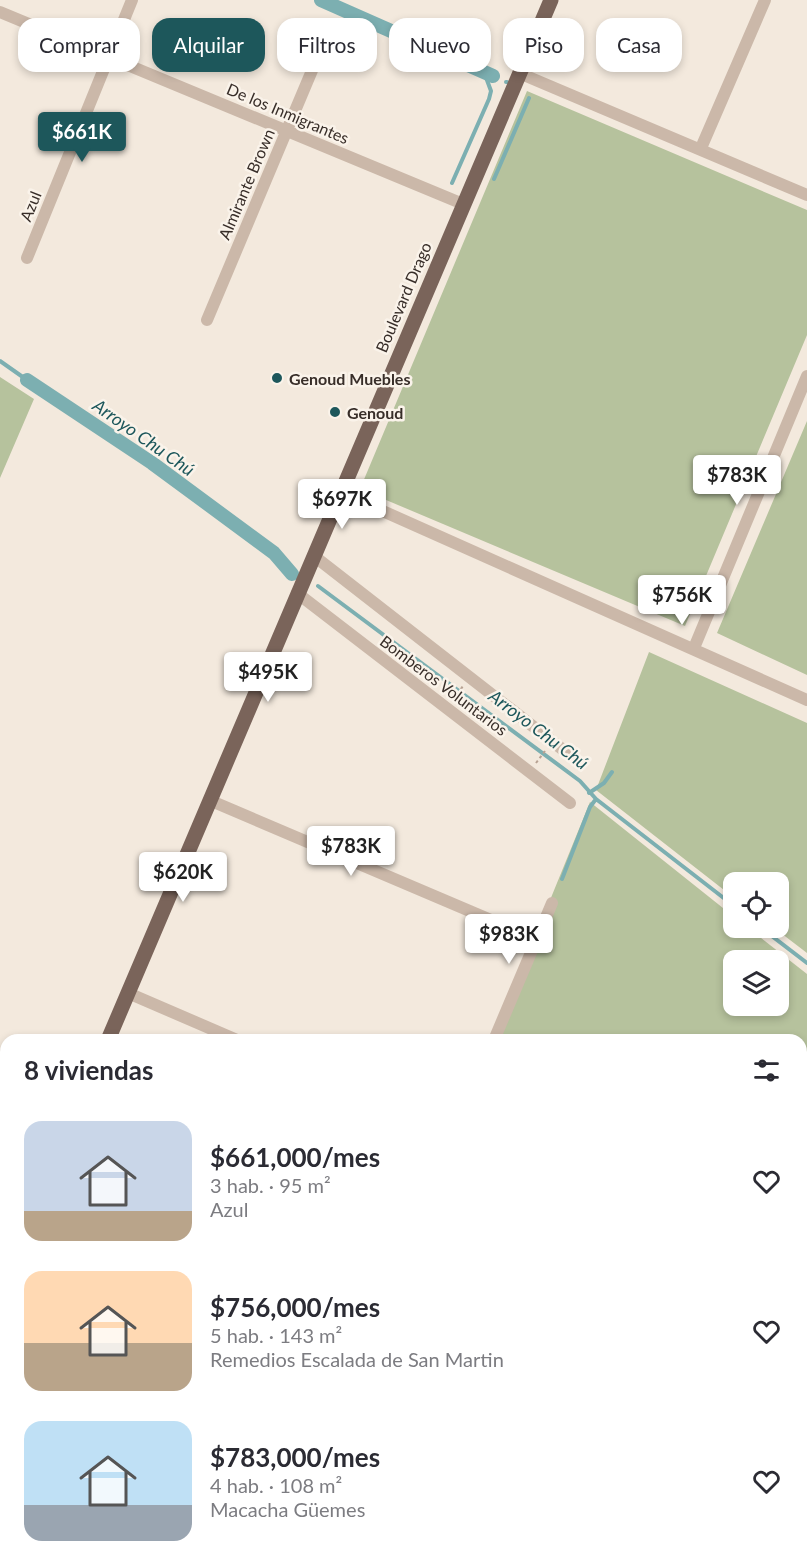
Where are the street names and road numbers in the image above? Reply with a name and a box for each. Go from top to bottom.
street label: De los Inmigrantes [224,79,352,147]
street label: Almirante Brown [214,126,278,242]
street label: Azul [15,188,45,224]
street label: Boulevard Drago [371,239,435,355]
street label: Bomberos Voluntarios [377,631,511,739]

